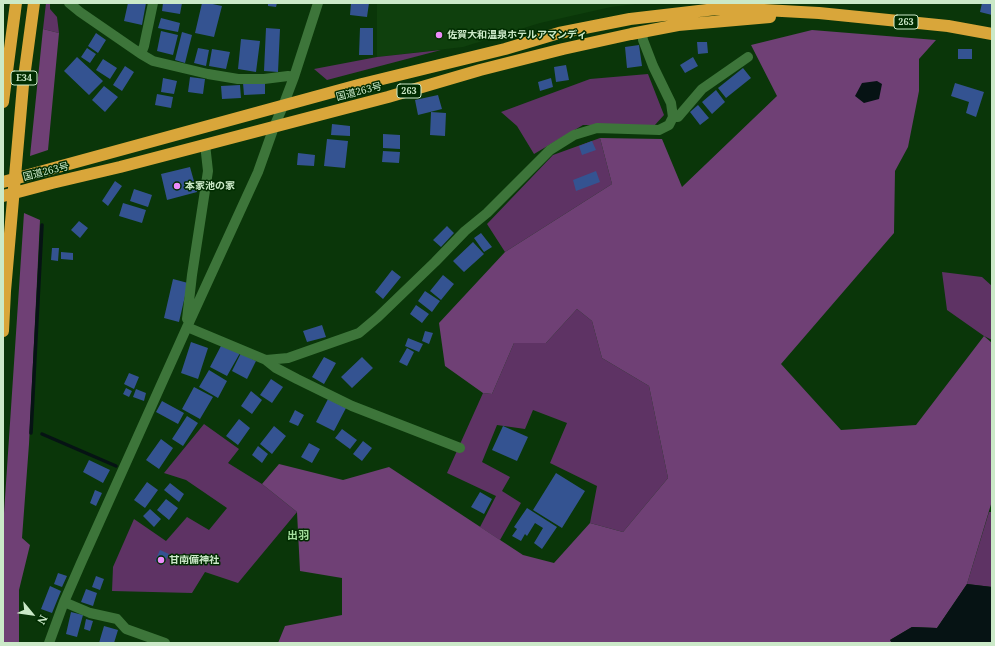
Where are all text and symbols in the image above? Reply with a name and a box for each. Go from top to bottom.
road number: 263 [894,15,918,29]
place label: 佐賀大和温泉ホテルアマンディ [447,29,587,41]
marker: 佐賀大和温泉ホテルアマンディ [434,30,444,40]
road number: E34 [11,71,37,85]
street label: 国道263号 [335,81,383,103]
road number: 263 [397,84,421,98]
street label: 国道263号 [22,161,70,183]
place label: 本家池の家 [185,180,235,192]
marker: 本家池の家 [172,181,182,191]
district label: 出羽 [287,529,309,543]
place label: 甘南備神社 [169,554,219,566]
marker: 甘南備神社 [156,555,166,565]
north arrow [12,594,52,634]
text: N [34,613,52,627]

